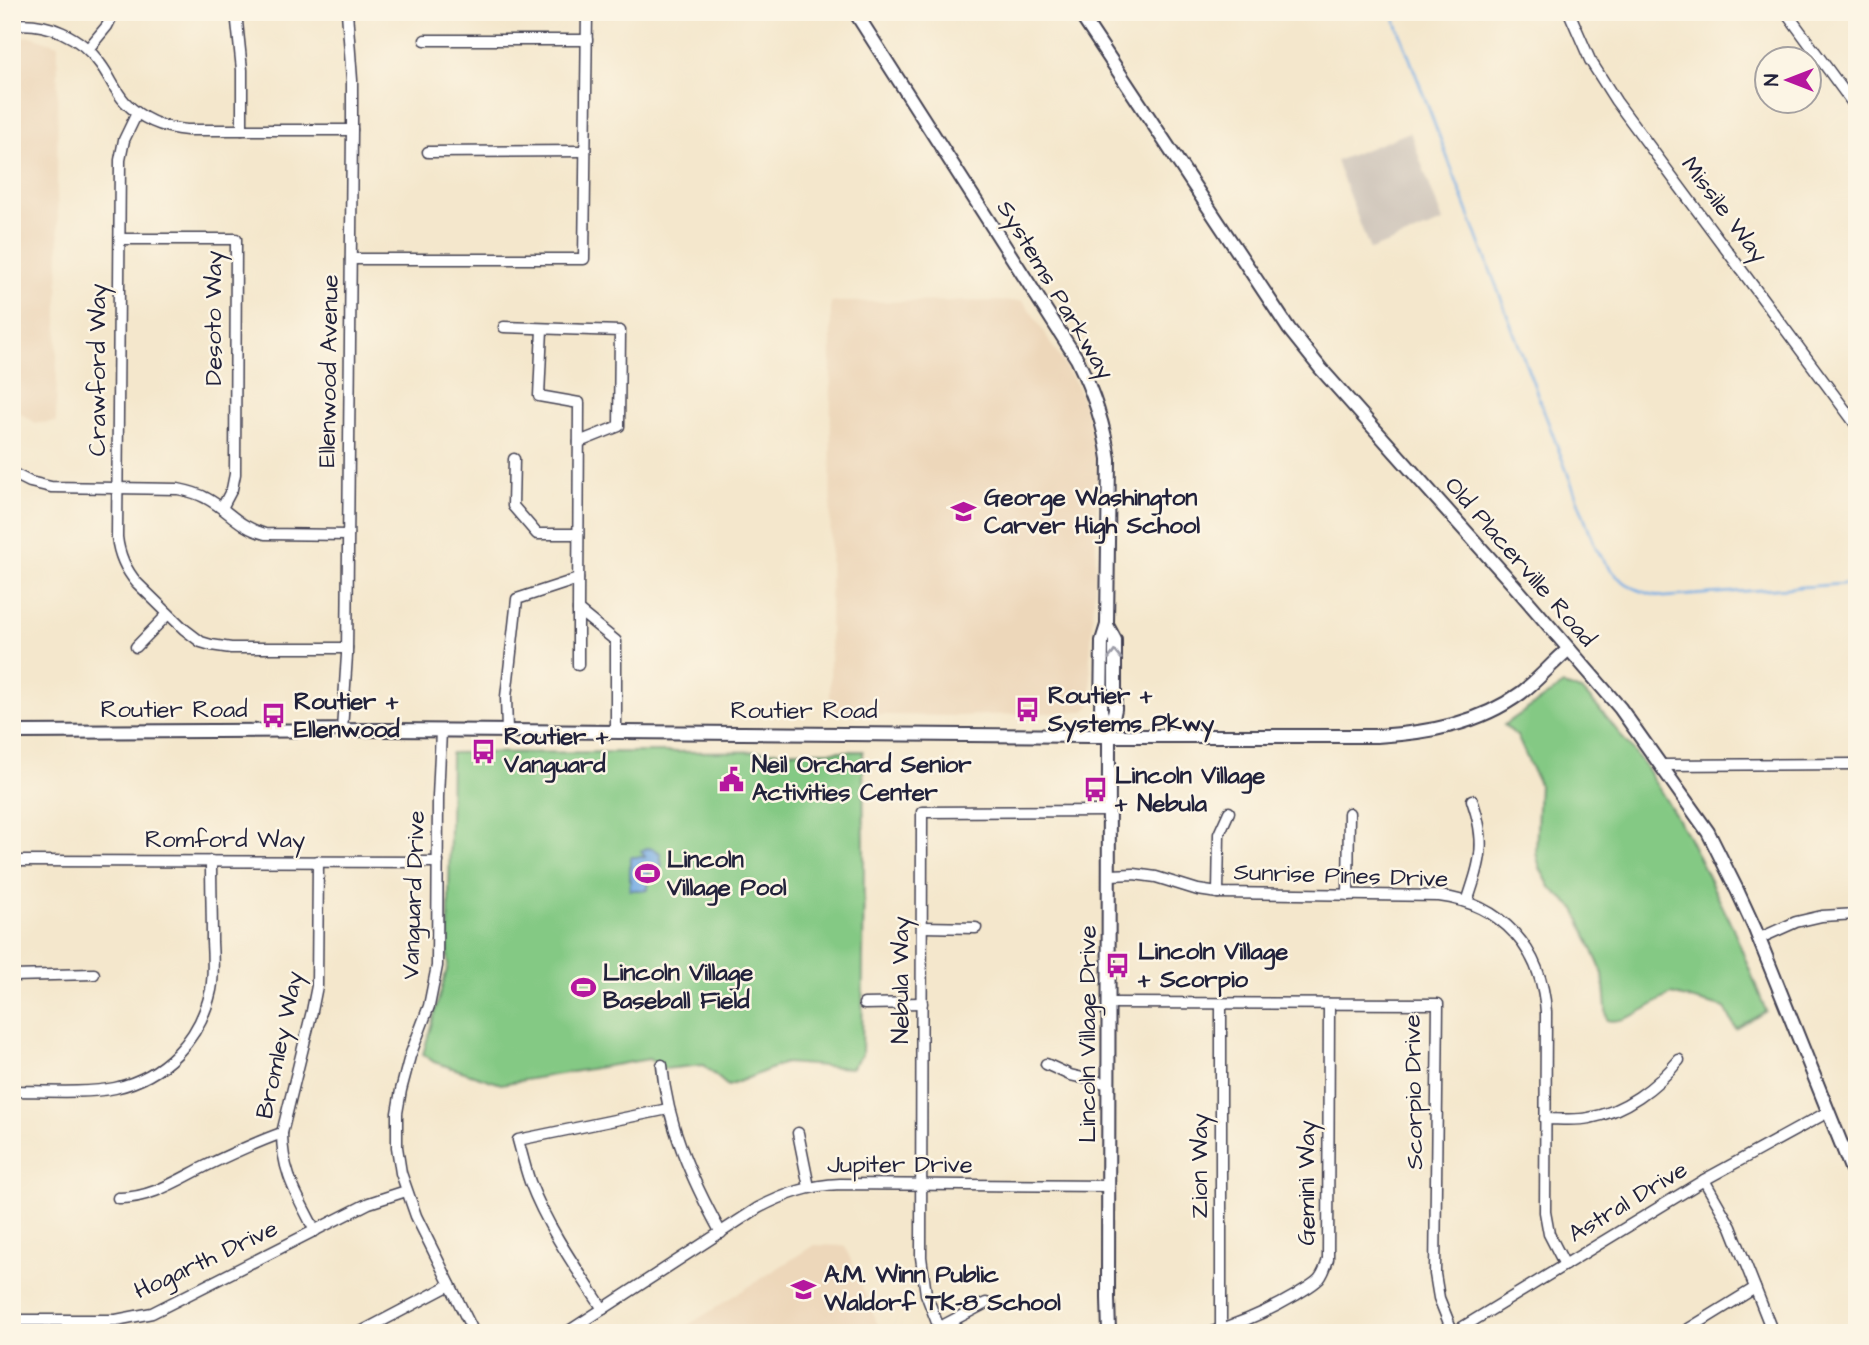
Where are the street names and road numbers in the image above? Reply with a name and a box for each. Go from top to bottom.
street label: Missile Way [1672,150,1775,271]
street label: Systems Parkway [987,194,1122,387]
street label: Desoto Way [197,251,232,385]
street label: Ellenwood Avenue [310,274,348,468]
street label: Crawford Way [81,284,116,456]
street label: Old Placerville Road [1436,469,1604,655]
street label: Routier Road [100,693,248,727]
street label: Routier Road [730,694,878,728]
street label: Vanguard Drive [394,810,435,980]
street label: Romford Way [145,823,305,858]
street label: Sunrise Pines Drive [1233,855,1449,897]
street label: Nebula Way [884,916,919,1044]
street label: Lincoln Village Drive [1071,925,1106,1143]
street label: Bromley Way [248,968,313,1122]
street label: Scorpio Drive [1396,1014,1432,1170]
street label: Zion Way [1183,1113,1218,1219]
street label: Gemini Way [1290,1120,1325,1246]
street label: Jupiter Drive [827,1148,973,1182]
street label: Astral Drive [1562,1153,1694,1251]
street label: Hogarth Drive [129,1212,284,1309]

